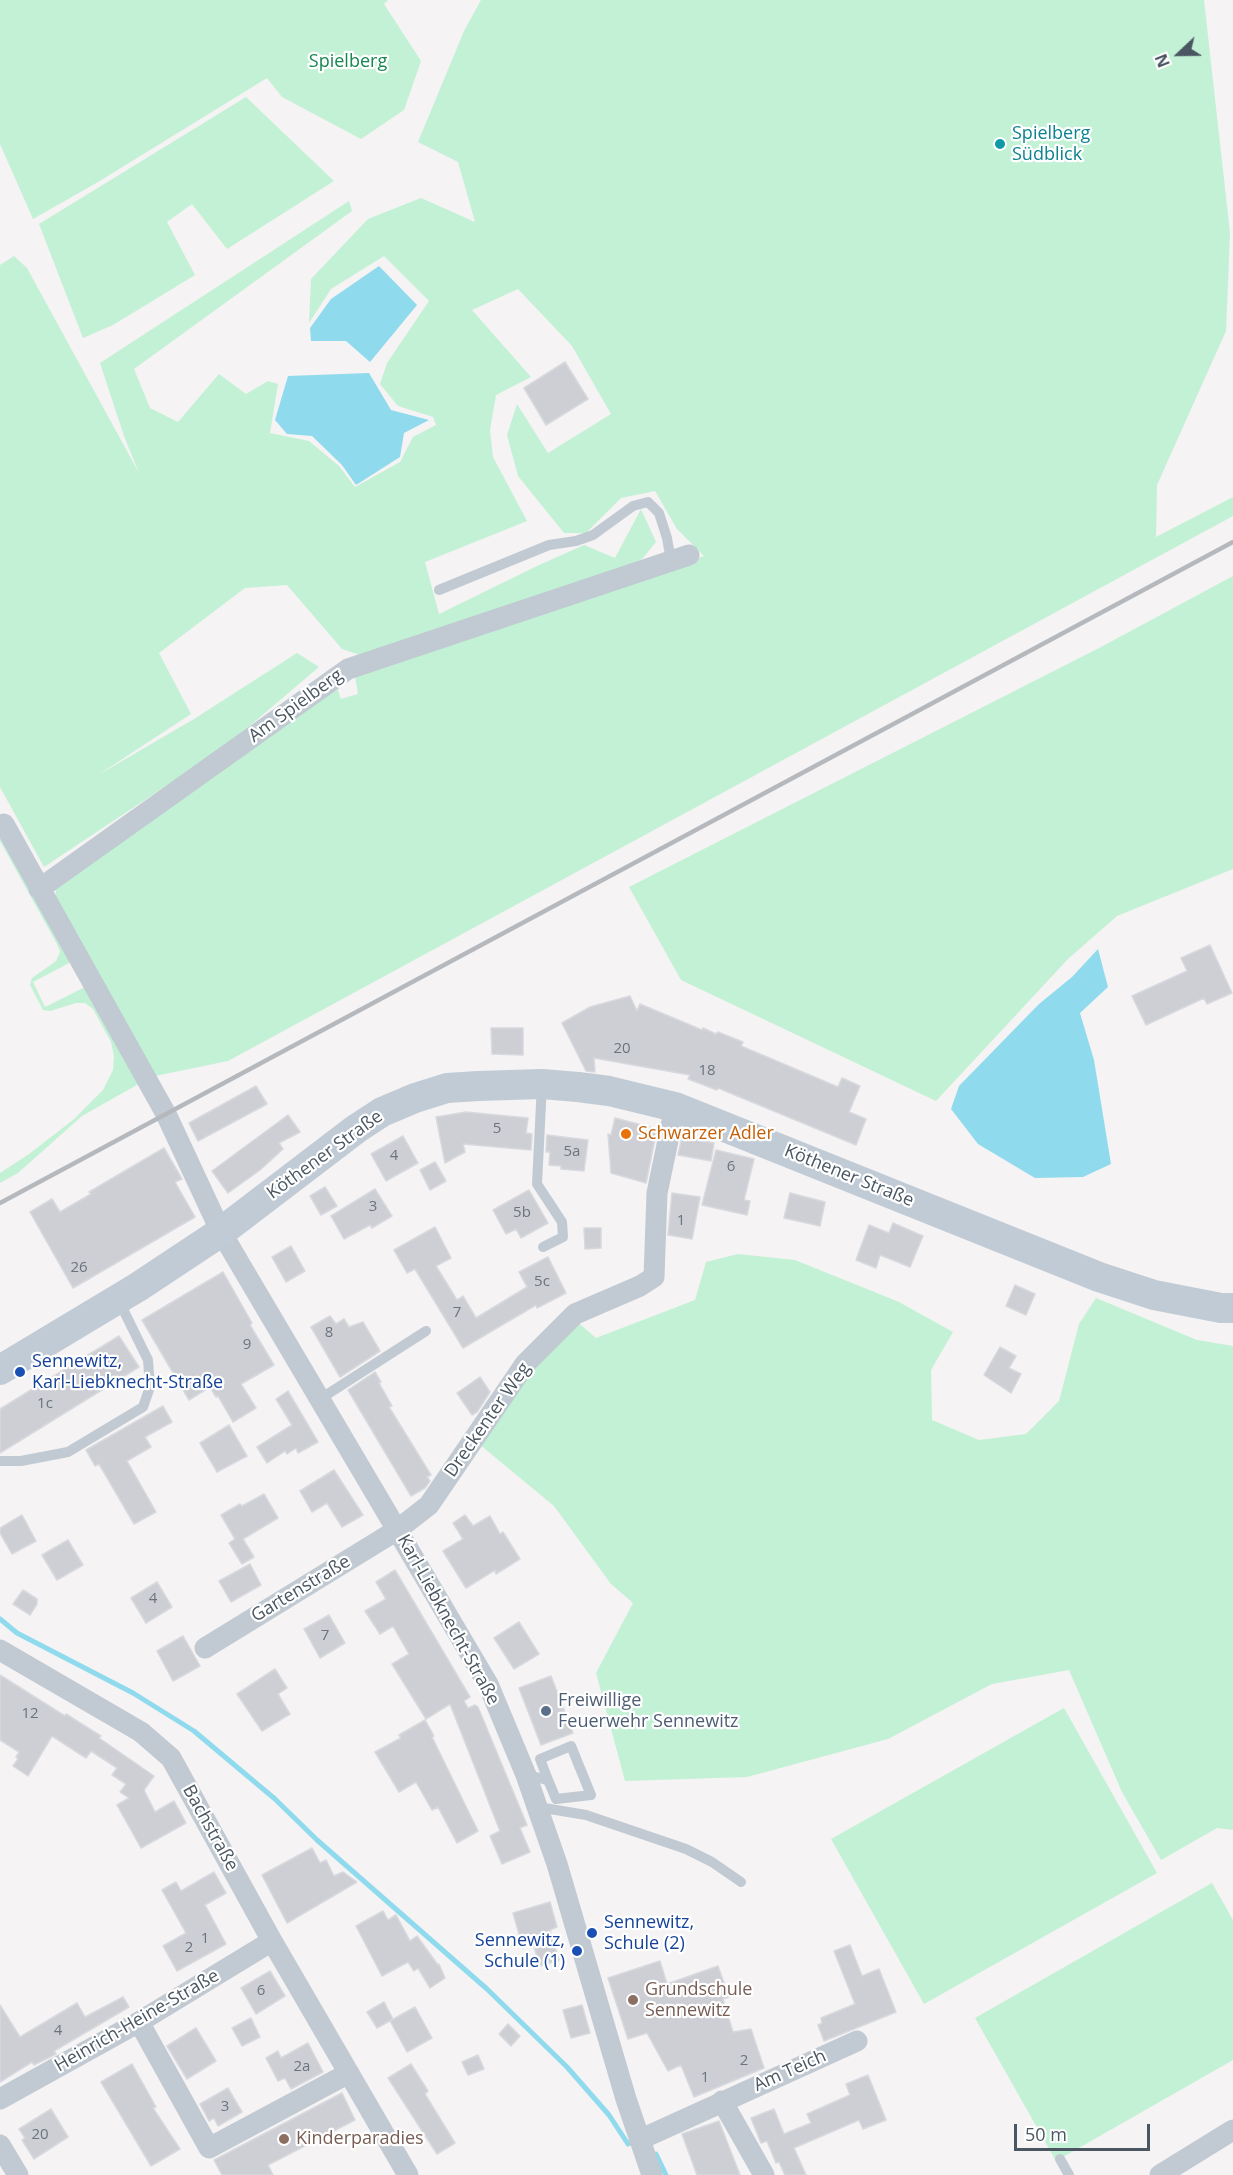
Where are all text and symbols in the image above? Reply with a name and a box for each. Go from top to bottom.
north arrow [1149,24,1209,84]
park label: Spielberg [309,51,387,73]
text: N [1150,51,1175,71]
place label: Spielberg Südblick [1012,123,1090,166]
marker: Spielberg Südblick [993,137,1007,151]
street label: Am Spielberg [245,665,347,747]
house number: 20 [613,1040,631,1058]
house number: 18 [698,1062,716,1080]
street label: Köthener Straße [263,1106,387,1204]
house number: 5 [493,1120,501,1138]
place label: Schwarzer Adler [638,1123,774,1145]
marker: Schwarzer Adler [619,1127,633,1141]
street label: Köthener Straße [781,1140,917,1212]
house number: 5a [564,1143,580,1161]
house number: 4 [390,1147,398,1165]
house number: 6 [727,1158,735,1176]
house number: 3 [369,1198,377,1216]
house number: 5b [513,1204,531,1222]
house number: 1 [677,1212,685,1230]
house number: 26 [70,1259,88,1277]
house number: 5c [534,1273,550,1291]
house number: 7 [453,1304,461,1322]
house number: 8 [325,1324,333,1342]
house number: 9 [243,1336,251,1354]
place label: Sennewitz, Karl-Liebknecht-Straße [32,1351,223,1394]
street label: Dreckenter Weg [440,1359,536,1481]
marker: Sennewitz, Karl-Liebknecht-Straße [13,1365,27,1379]
house number: 1c [37,1395,53,1413]
street label: Karl-Liebknecht-Straße [392,1531,504,1709]
street label: Gartenstraße [248,1551,354,1627]
house number: 4 [149,1590,157,1608]
house number: 7 [321,1627,329,1645]
place label: Freiwillige Feuerwehr Sennewitz [558,1690,739,1732]
marker: Freiwillige Feuerwehr Sennewitz [539,1704,553,1718]
house number: 12 [21,1705,39,1723]
street label: Bachstraße [178,1781,242,1875]
place label: Sennewitz, Schule (2) [604,1912,694,1954]
marker: Sennewitz, Schule (2) [585,1926,599,1940]
house number: 1 [201,1930,209,1948]
place label: Sennewitz, Schule (1) [475,1930,565,1972]
house number: 2 [185,1939,193,1957]
marker: Sennewitz, Schule (1) [570,1944,584,1958]
street label: Heinrich-Heine-Straße [51,1965,223,2077]
place label: Grundschule Sennewitz [645,1979,752,2022]
house number: 6 [257,1982,265,2000]
marker: Grundschule Sennewitz [626,1993,640,2007]
house number: 4 [54,2022,62,2040]
street label: Am Teich [750,2045,830,2097]
house number: 2 [740,2052,748,2070]
house number: 2a [294,2058,310,2076]
house number: 1 [701,2069,709,2087]
house number: 3 [221,2098,229,2116]
scale bar [1017,2112,1154,2150]
text: 50 m [1025,2122,1067,2146]
house number: 20 [31,2126,49,2144]
place label: Kinderparadies [296,2128,424,2150]
marker: Kinderparadies [277,2132,291,2146]

